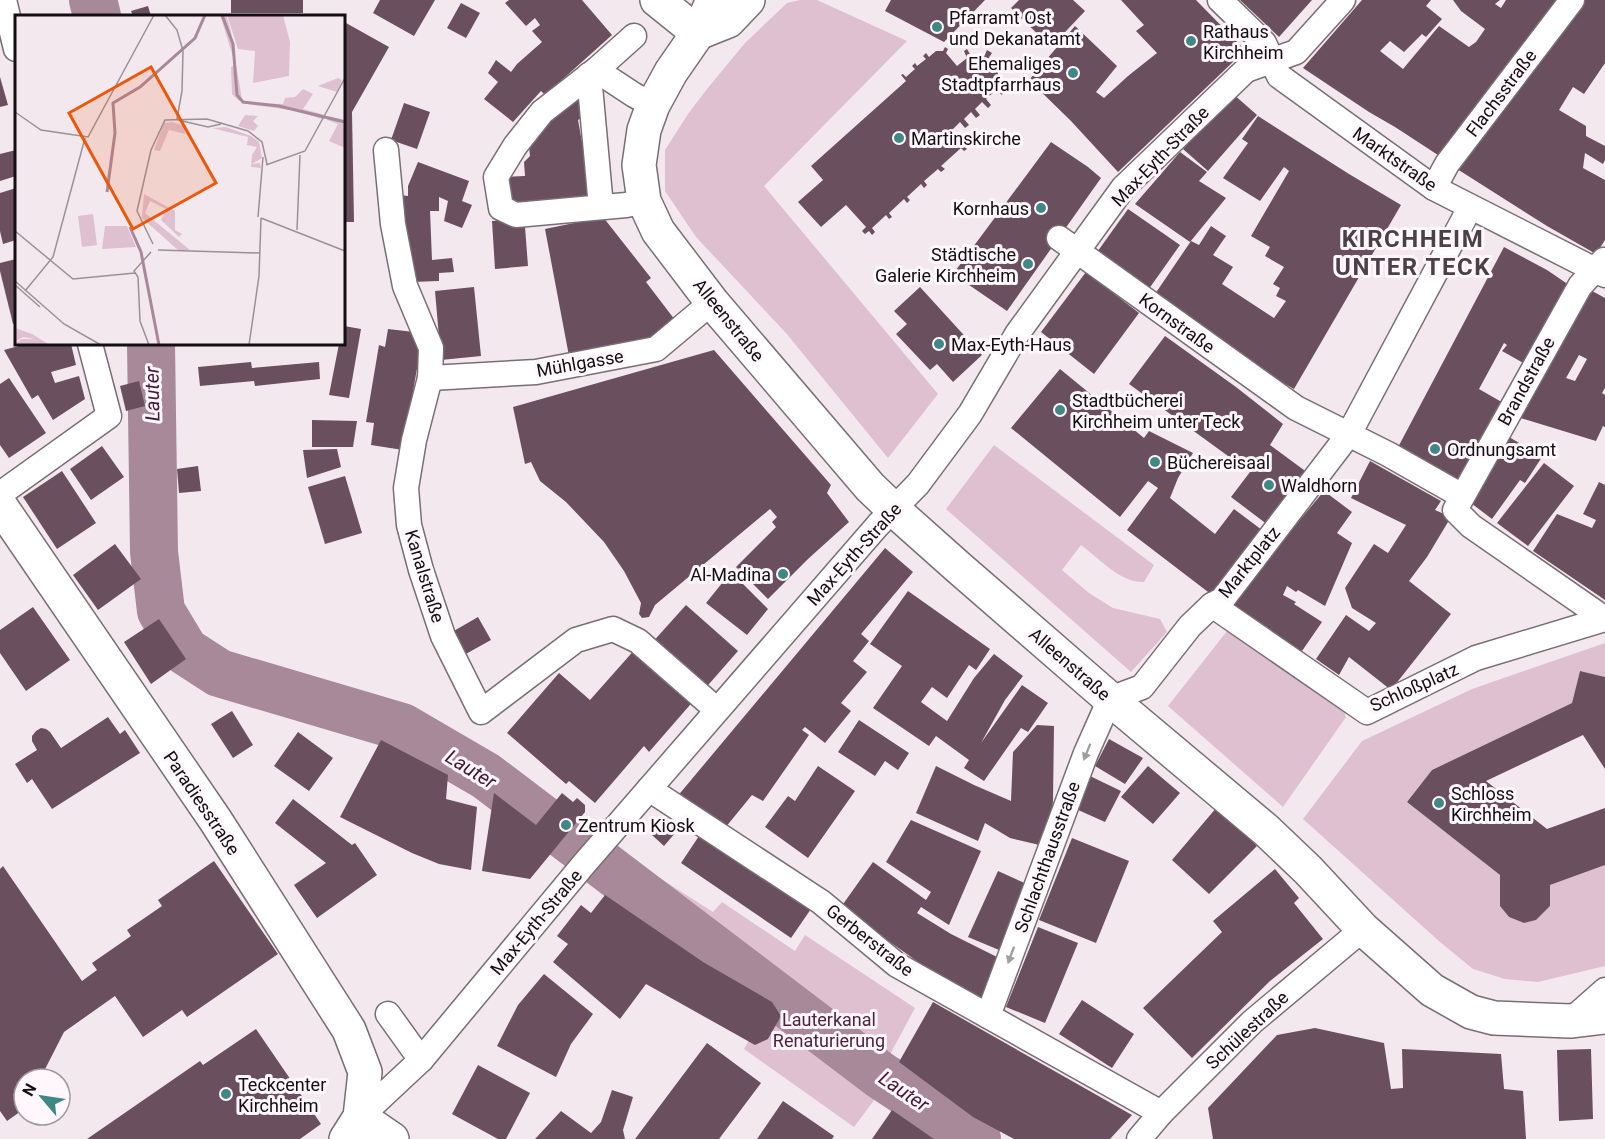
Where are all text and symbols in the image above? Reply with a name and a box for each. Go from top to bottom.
place label: Pfarramt Ost und Dekanatamt [949,7,1081,49]
inset map [15,15,345,345]
marker: Pfarramt Ost und Dekanatamt [930,20,944,34]
place label: Rathaus Kirchheim [1203,21,1284,63]
marker: Rathaus Kirchheim [1184,34,1198,48]
street label: Flachsstraße [1461,45,1541,141]
place label: Ehemaliges Stadtpfarrhaus [941,53,1061,95]
marker: Ehemaliges Stadtpfarrhaus [1066,66,1080,80]
street label: Max-Eyth-Straße [1107,102,1213,210]
street label: Marktstraße [1349,122,1441,196]
place label: Martinskirche [911,128,1021,149]
marker: Martinskirche [892,131,906,145]
place label: Kornhaus [953,198,1029,219]
marker: Kornhaus [1034,201,1048,215]
district label: KIRCHHEIM UNTER TECK [1335,225,1491,281]
place label: Städtische Galerie Kirchheim [875,244,1016,286]
marker: Städtische Galerie Kirchheim [1021,257,1035,271]
street label: Alleenstraße [689,274,769,366]
street label: Kornstraße [1135,289,1219,357]
street label: Brandstraße [1493,333,1559,429]
place label: Max-Eyth-Haus [951,334,1072,355]
marker: Max-Eyth-Haus [932,337,946,351]
street label: Mühlgasse [535,345,625,381]
water label: Lauter [139,365,164,422]
place label: Stadtbücherei Kirchheim unter Teck [1072,390,1241,432]
marker: Stadtbücherei Kirchheim unter Teck [1053,403,1067,417]
place label: Ordnungsamt [1447,439,1556,460]
marker: Ordnungsamt [1428,442,1442,456]
place label: Büchereisaal [1167,452,1270,473]
marker: Büchereisaal [1148,455,1162,469]
place label: Waldhorn [1281,475,1357,496]
marker: Waldhorn [1262,478,1276,492]
street label: Max-Eyth-Straße [802,498,906,610]
street label: Marktplatz [1214,522,1284,602]
street label: Kanalstraße [401,527,449,625]
place label: Al-Madina [690,564,771,585]
marker: Al-Madina [776,567,790,581]
street label: Alleenstraße [1025,623,1115,705]
street label: Schloßplatz [1367,658,1461,716]
water label: Lauter [441,744,502,794]
one-way arrow [1081,744,1091,762]
street label: Paradiesstraße [159,747,245,859]
street label: Schlachthausstraße [1010,779,1084,935]
place label: Schloss Kirchheim [1451,783,1532,825]
marker: Schloss Kirchheim [1432,796,1446,810]
place label: Zentrum Kiosk [578,815,695,836]
marker: Zentrum Kiosk [559,818,573,832]
street label: Max-Eyth-Straße [486,865,586,979]
street label: Gerberstraße [822,900,918,980]
one-way arrow [1005,946,1015,964]
street label: Schülestraße [1202,987,1292,1073]
park label: Lauterkanal Renaturierung [773,1009,885,1051]
water label: Lauter [875,1066,935,1117]
north arrow [12,1067,72,1127]
place label: Teckcenter Kirchheim [238,1074,326,1116]
text: N [18,1080,40,1100]
marker: Teckcenter Kirchheim [219,1087,233,1101]

